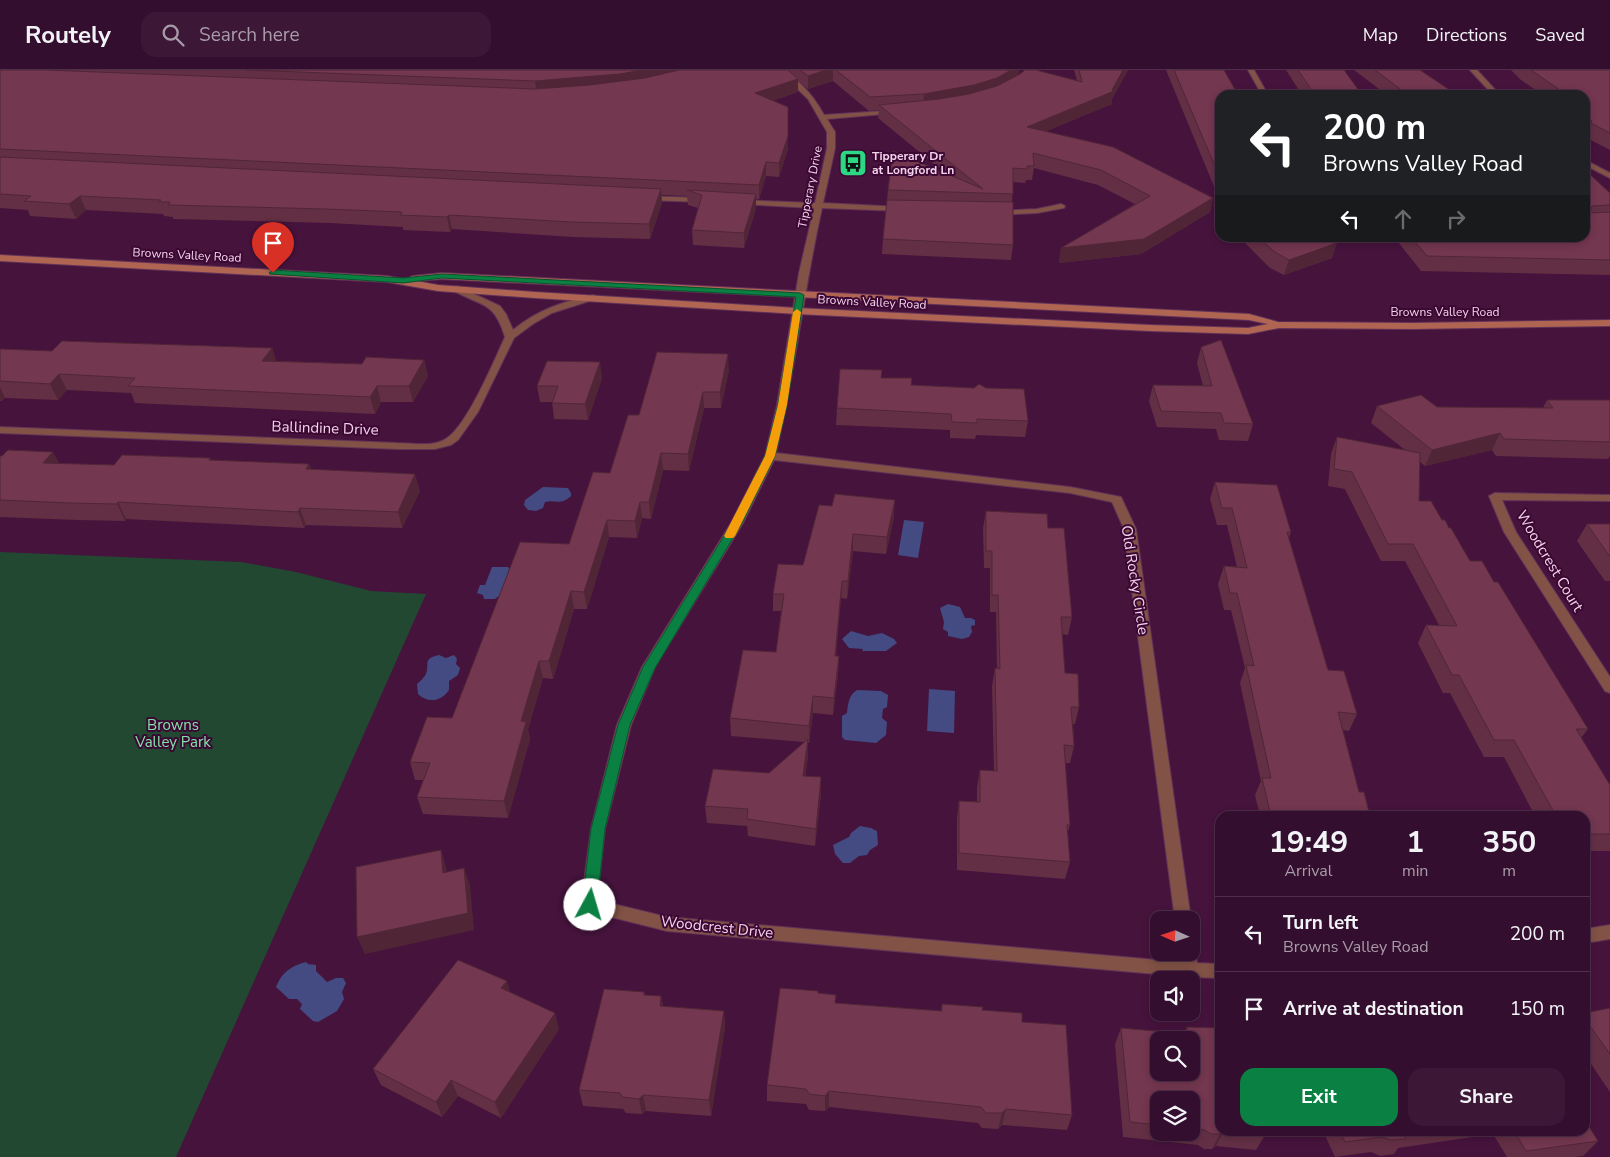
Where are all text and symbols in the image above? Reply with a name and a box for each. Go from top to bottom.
search box [141,12,491,57]
text: Routely [25,19,111,51]
icon: search [159,21,187,49]
text: Search here [199,22,300,48]
text: Map [1363,23,1398,47]
text: Directions [1426,23,1507,47]
text: Saved [1535,23,1585,47]
text: 200 m [1323,104,1426,151]
icon: left [1240,110,1305,175]
street label: Tipperary Drive [794,145,826,229]
bus stop icon: Tipperary Dr at Longford Ln [838,148,868,178]
place label: Tipperary Dr at Longford Ln [872,148,954,178]
text: Browns Valley Road [1323,149,1523,179]
icon: left [1336,205,1364,233]
icon: ahead [1389,205,1417,233]
icon: right [1442,205,1470,233]
pin [252,222,294,273]
icon: arrive [259,229,287,257]
street label: Browns Valley Road [132,244,242,266]
street label: Browns Valley Road [817,291,927,313]
street label: Browns Valley Road [1390,304,1500,320]
street label: Ballindine Drive [271,416,379,440]
street label: Woodcrest Court [1512,507,1589,616]
street label: Old Rocky Circle [1116,524,1154,636]
park label: Browns Valley Park [134,715,211,752]
text: 19:49 [1269,822,1348,863]
text: 1 [1406,822,1424,863]
text: 350 [1482,822,1536,863]
text: Arrival [1284,860,1333,882]
text: min [1402,860,1428,882]
text: m [1502,860,1516,882]
position arrow [563,878,615,930]
text: Turn left [1283,910,1358,936]
street label: Woodcrest Drive [660,911,774,943]
north arrow [1150,911,1200,961]
map controls [1150,911,1200,1141]
icon: left [1240,920,1268,948]
text: 200 m [1510,921,1565,947]
text: Browns Valley Road [1283,936,1429,958]
button: sound [1150,971,1200,1021]
icon: arrive [1240,995,1268,1023]
text: Arrive at destination [1283,996,1464,1022]
text: 150 m [1510,996,1565,1022]
button: search [1150,1031,1200,1081]
button: Exit [1240,1068,1398,1126]
button: Share [1408,1068,1565,1126]
button: layers [1150,1091,1200,1141]

